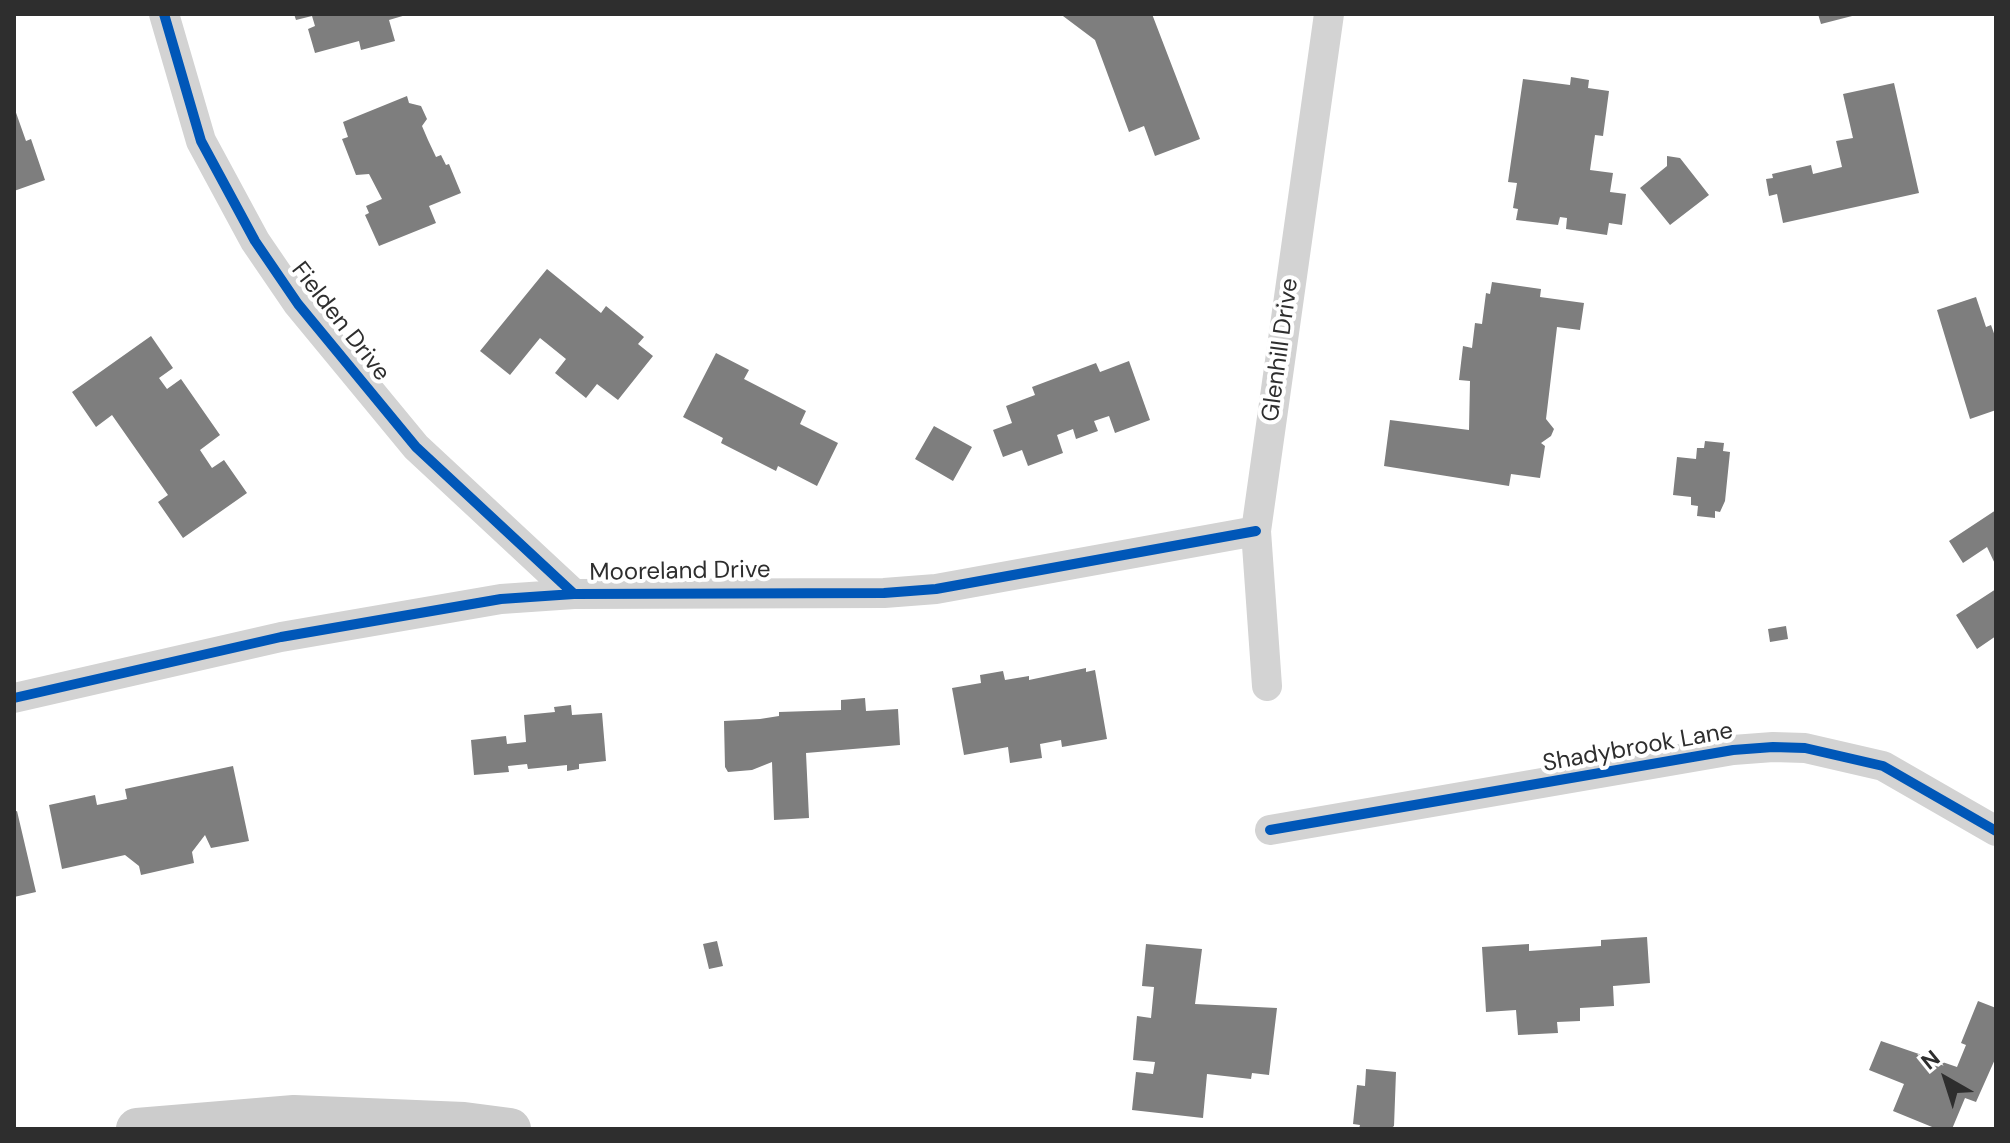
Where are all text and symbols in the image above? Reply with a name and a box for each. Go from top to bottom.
street label: Fielden Drive [285,257,395,387]
street label: Glenhill Drive [1257,276,1305,424]
street label: Mooreland Drive [589,556,771,588]
street label: Shadybrook Lane [1541,717,1735,779]
north arrow [1906,1039,1986,1119]
text: N [1915,1044,1946,1076]

